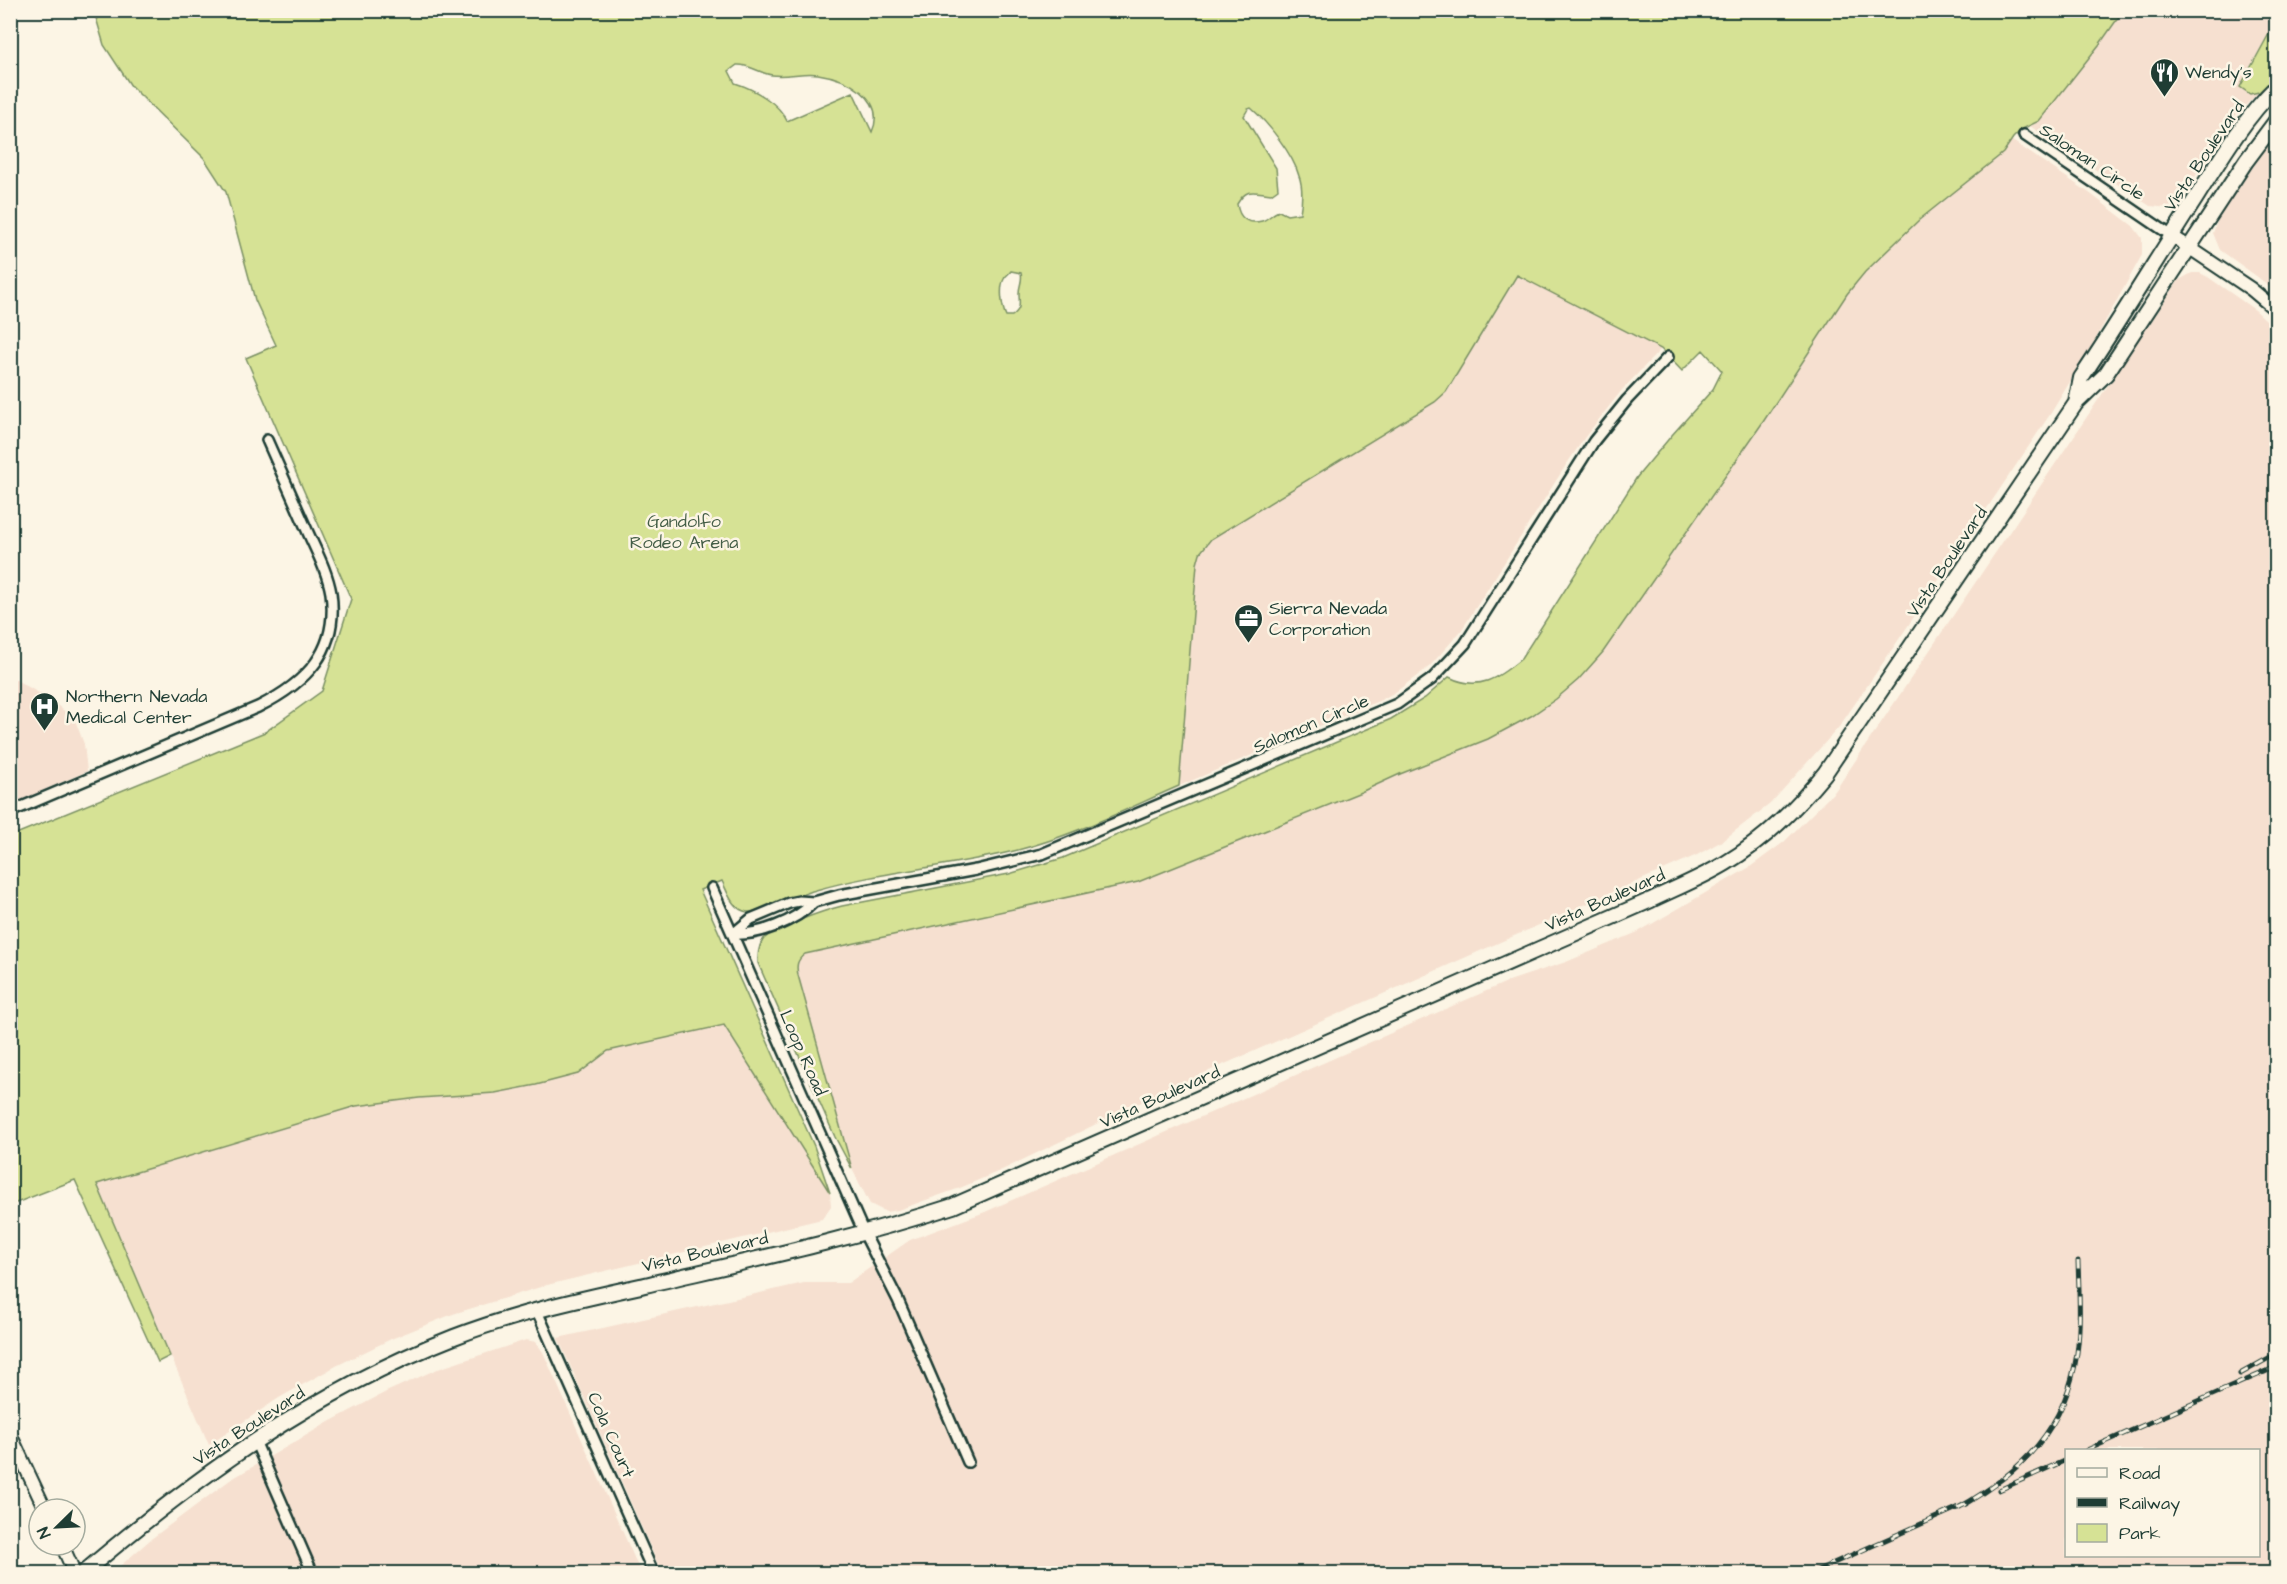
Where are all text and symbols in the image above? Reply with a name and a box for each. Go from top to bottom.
restaurant icon: Wendy's [2148,56,2180,98]
place label: Wendy's [2185,60,2252,86]
street label: Vista Boulevard [2158,96,2250,216]
street label: Saloman Circle [2034,117,2150,207]
street label: Vista Boulevard [1901,502,1993,622]
park label: Gandolfo Rodeo Arena [630,509,738,555]
place label: Sierra Nevada Corporation [1269,596,1387,642]
office icon: Sierra Nevada Corporation [1232,602,1264,644]
place label: Northern Nevada Medical Center [66,684,207,730]
street label: Salomon Circle [1249,688,1373,760]
hospital icon: Northern Nevada Medical Center [29,690,61,732]
street label: Vista Boulevard [1541,862,1669,938]
street label: Loop Road [773,1006,833,1100]
street label: Vista Boulevard [1096,1059,1224,1135]
street label: Vista Boulevard [639,1225,771,1279]
street label: Vista Boulevard [188,1380,310,1472]
street label: Cola Court [581,1388,641,1482]
legend [2065,1449,2260,1557]
text: Road [2119,1461,2160,1486]
text: Railway [2119,1491,2180,1517]
north arrow [27,1497,87,1557]
text: Park [2119,1521,2161,1546]
text: N [32,1524,56,1542]

